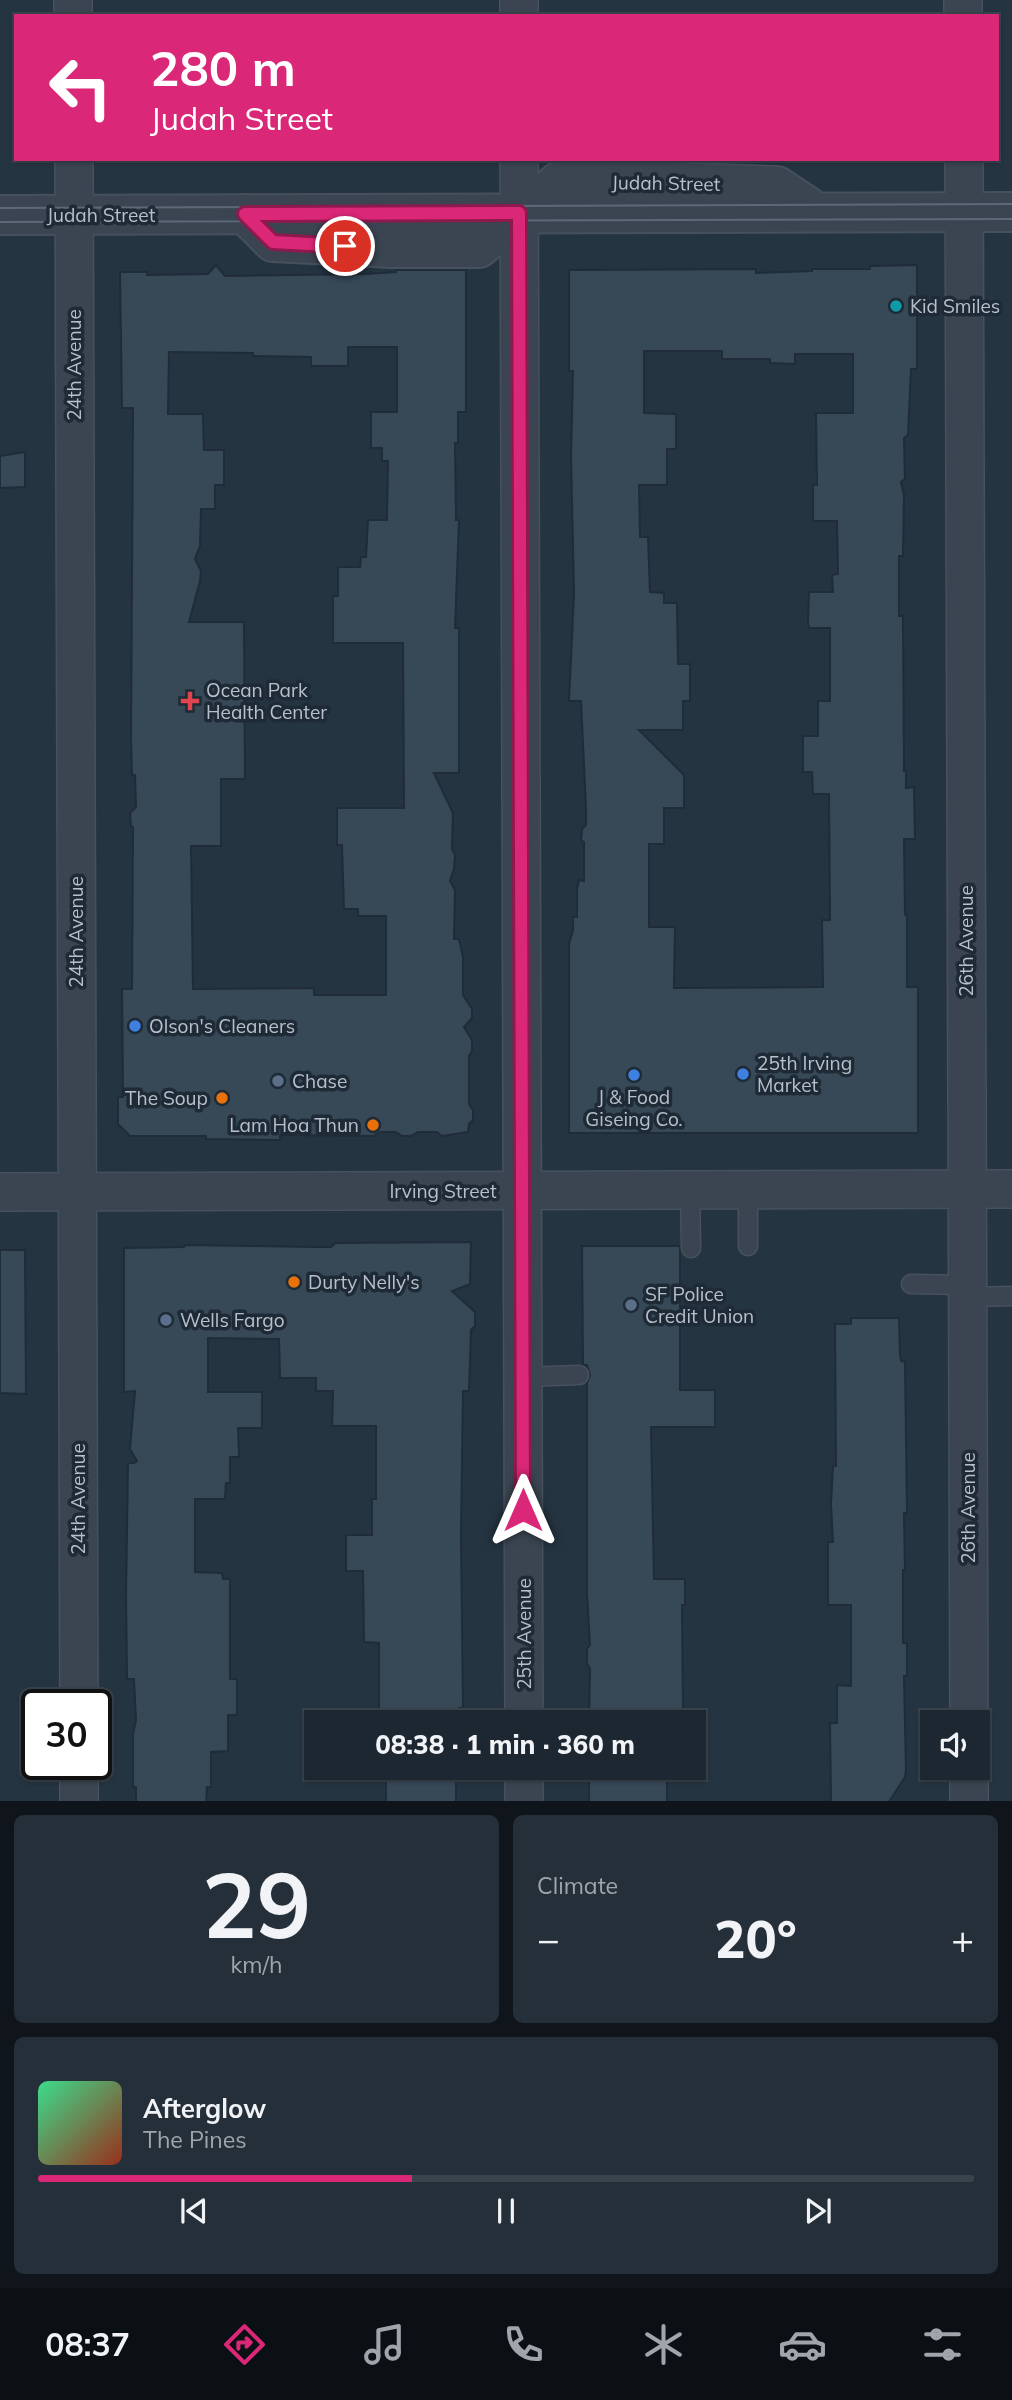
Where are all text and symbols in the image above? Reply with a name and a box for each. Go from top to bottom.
text: 280 m [150,37,296,98]
icon: left [35,42,126,133]
text: Judah Street [150,98,333,138]
street label: Judah Street [611,170,721,196]
street label: Judah Street [47,203,156,227]
pin [315,216,375,276]
icon: arrive [326,227,364,265]
place label: Kid Smiles [910,294,1000,318]
marker: Kid Smiles [888,298,904,314]
street label: 24th Avenue [62,309,86,421]
place label: Ocean Park Health Center [206,678,327,724]
marker: Ocean Park Health Center [180,691,200,711]
street label: 24th Avenue [64,876,88,988]
street label: 26th Avenue [954,885,978,997]
place label: Olson's Cleaners [149,1014,295,1038]
marker: Olson's Cleaners [127,1018,143,1034]
place label: 25th Irving Market [757,1051,852,1097]
marker: 25th Irving Market [735,1066,751,1082]
marker: J & Food Giseing Co. [626,1067,642,1083]
place label: Chase [292,1069,347,1093]
marker: Chase [270,1073,286,1089]
place label: J & Food Giseing Co. [585,1085,683,1131]
place label: The Soup [125,1086,208,1110]
marker: The Soup [214,1090,230,1106]
place label: Lam Hoa Thun [229,1113,359,1137]
marker: Lam Hoa Thun [365,1117,381,1133]
street label: Irving Street [389,1179,497,1203]
place label: Durty Nelly's [308,1270,420,1294]
marker: Durty Nelly's [286,1274,302,1290]
place label: SF Police Credit Union [645,1282,754,1328]
marker: SF Police Credit Union [623,1297,639,1313]
place label: Wells Fargo [180,1308,285,1332]
marker: Wells Fargo [158,1312,174,1328]
street label: 24th Avenue [66,1443,90,1555]
street label: 26th Avenue [956,1452,980,1564]
position arrow [486,1473,560,1547]
street label: 25th Avenue [512,1578,536,1690]
speed limit sign: 30 [21,1689,112,1780]
map controls [920,1710,990,1780]
button: sound [920,1710,990,1780]
text: 08:38 · 1 min · 360 m [375,1728,635,1761]
text: 29 [202,1847,311,1961]
text: Climate [537,1871,618,1900]
text: 20° [714,1906,797,1971]
text: − [537,1915,560,1963]
text: + [951,1915,974,1963]
text: km/h [230,1950,283,1979]
text: Afterglow [143,2092,266,2125]
text: The Pines [143,2125,247,2154]
icon: previous [175,2192,213,2230]
icon: pause [487,2192,525,2230]
icon: next [799,2192,837,2230]
icon: directions [220,2320,269,2369]
icon: music [360,2320,409,2369]
icon: phone [499,2320,548,2369]
icon: climate [639,2320,688,2369]
icon: car [778,2320,827,2369]
icon: filters [918,2320,967,2369]
text: 08:37 [45,2324,130,2364]

